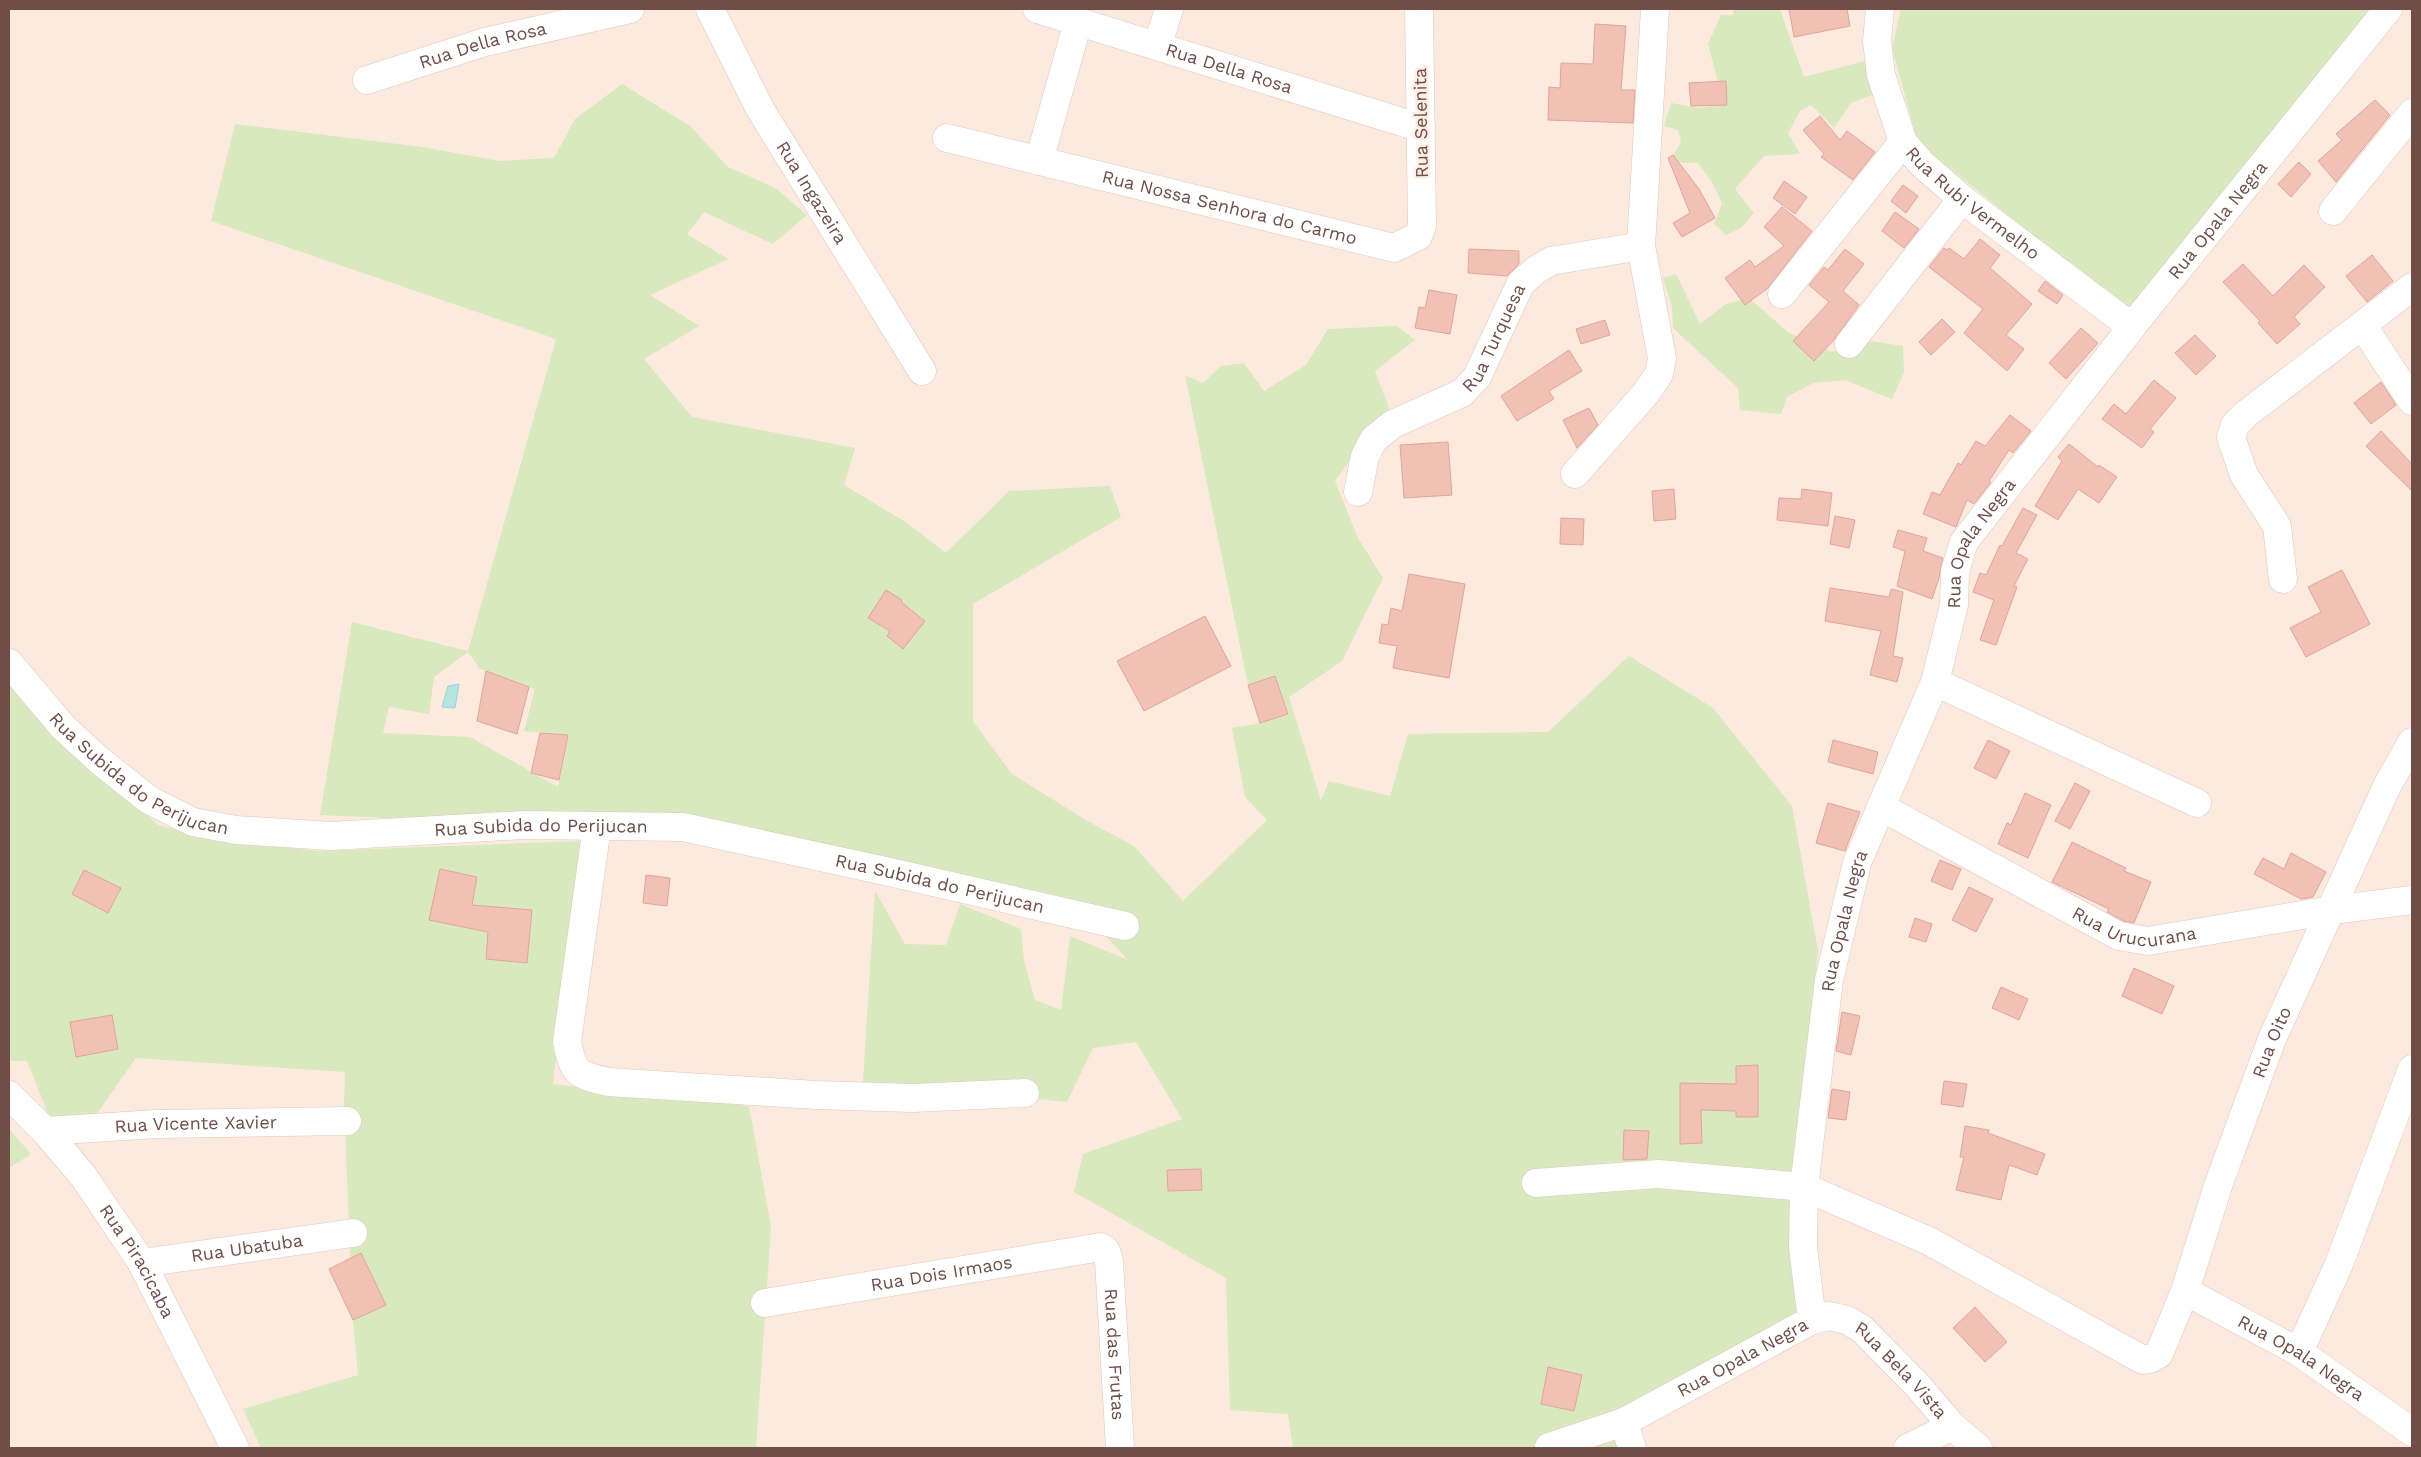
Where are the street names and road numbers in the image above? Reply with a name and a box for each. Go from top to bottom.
street label: Rua Della Rosa [416,17,548,73]
street label: Rua Della Rosa [1163,39,1295,97]
street label: Rua Selenita [1409,68,1432,178]
street label: Rua Ingazeira [772,137,852,248]
street label: Rua Rubi Vermelho [1902,142,2044,264]
street label: Rua Opala Negra [2164,157,2271,283]
street label: Rua Nossa Senhora do Carmo [1100,166,1359,249]
street label: Rua Turquesa [1457,280,1529,396]
street label: Rua Opala Negra [1943,474,2020,609]
street label: Rua Subida do Perijucan [45,708,230,838]
street label: Rua Subida do Perijucan [434,814,648,840]
street label: Rua Opala Negra [1817,846,1871,993]
street label: Rua Subida do Perijucan [833,849,1046,917]
street label: Rua Urucurana [2069,902,2198,951]
street label: Rua Oito [2248,1003,2295,1081]
street label: Rua Vicente Xavier [114,1111,277,1137]
street label: Rua Piracicaba [96,1200,179,1321]
street label: Rua Ubatuba [190,1229,304,1266]
street label: Rua Dois Irmaos [869,1251,1014,1295]
street label: Rua das Frutas [1101,1288,1129,1421]
street label: Rua Opala Negra [2234,1310,2369,1405]
street label: Rua Opala Negra [1673,1313,1811,1401]
street label: Rua Bela Vista [1852,1316,1952,1423]

